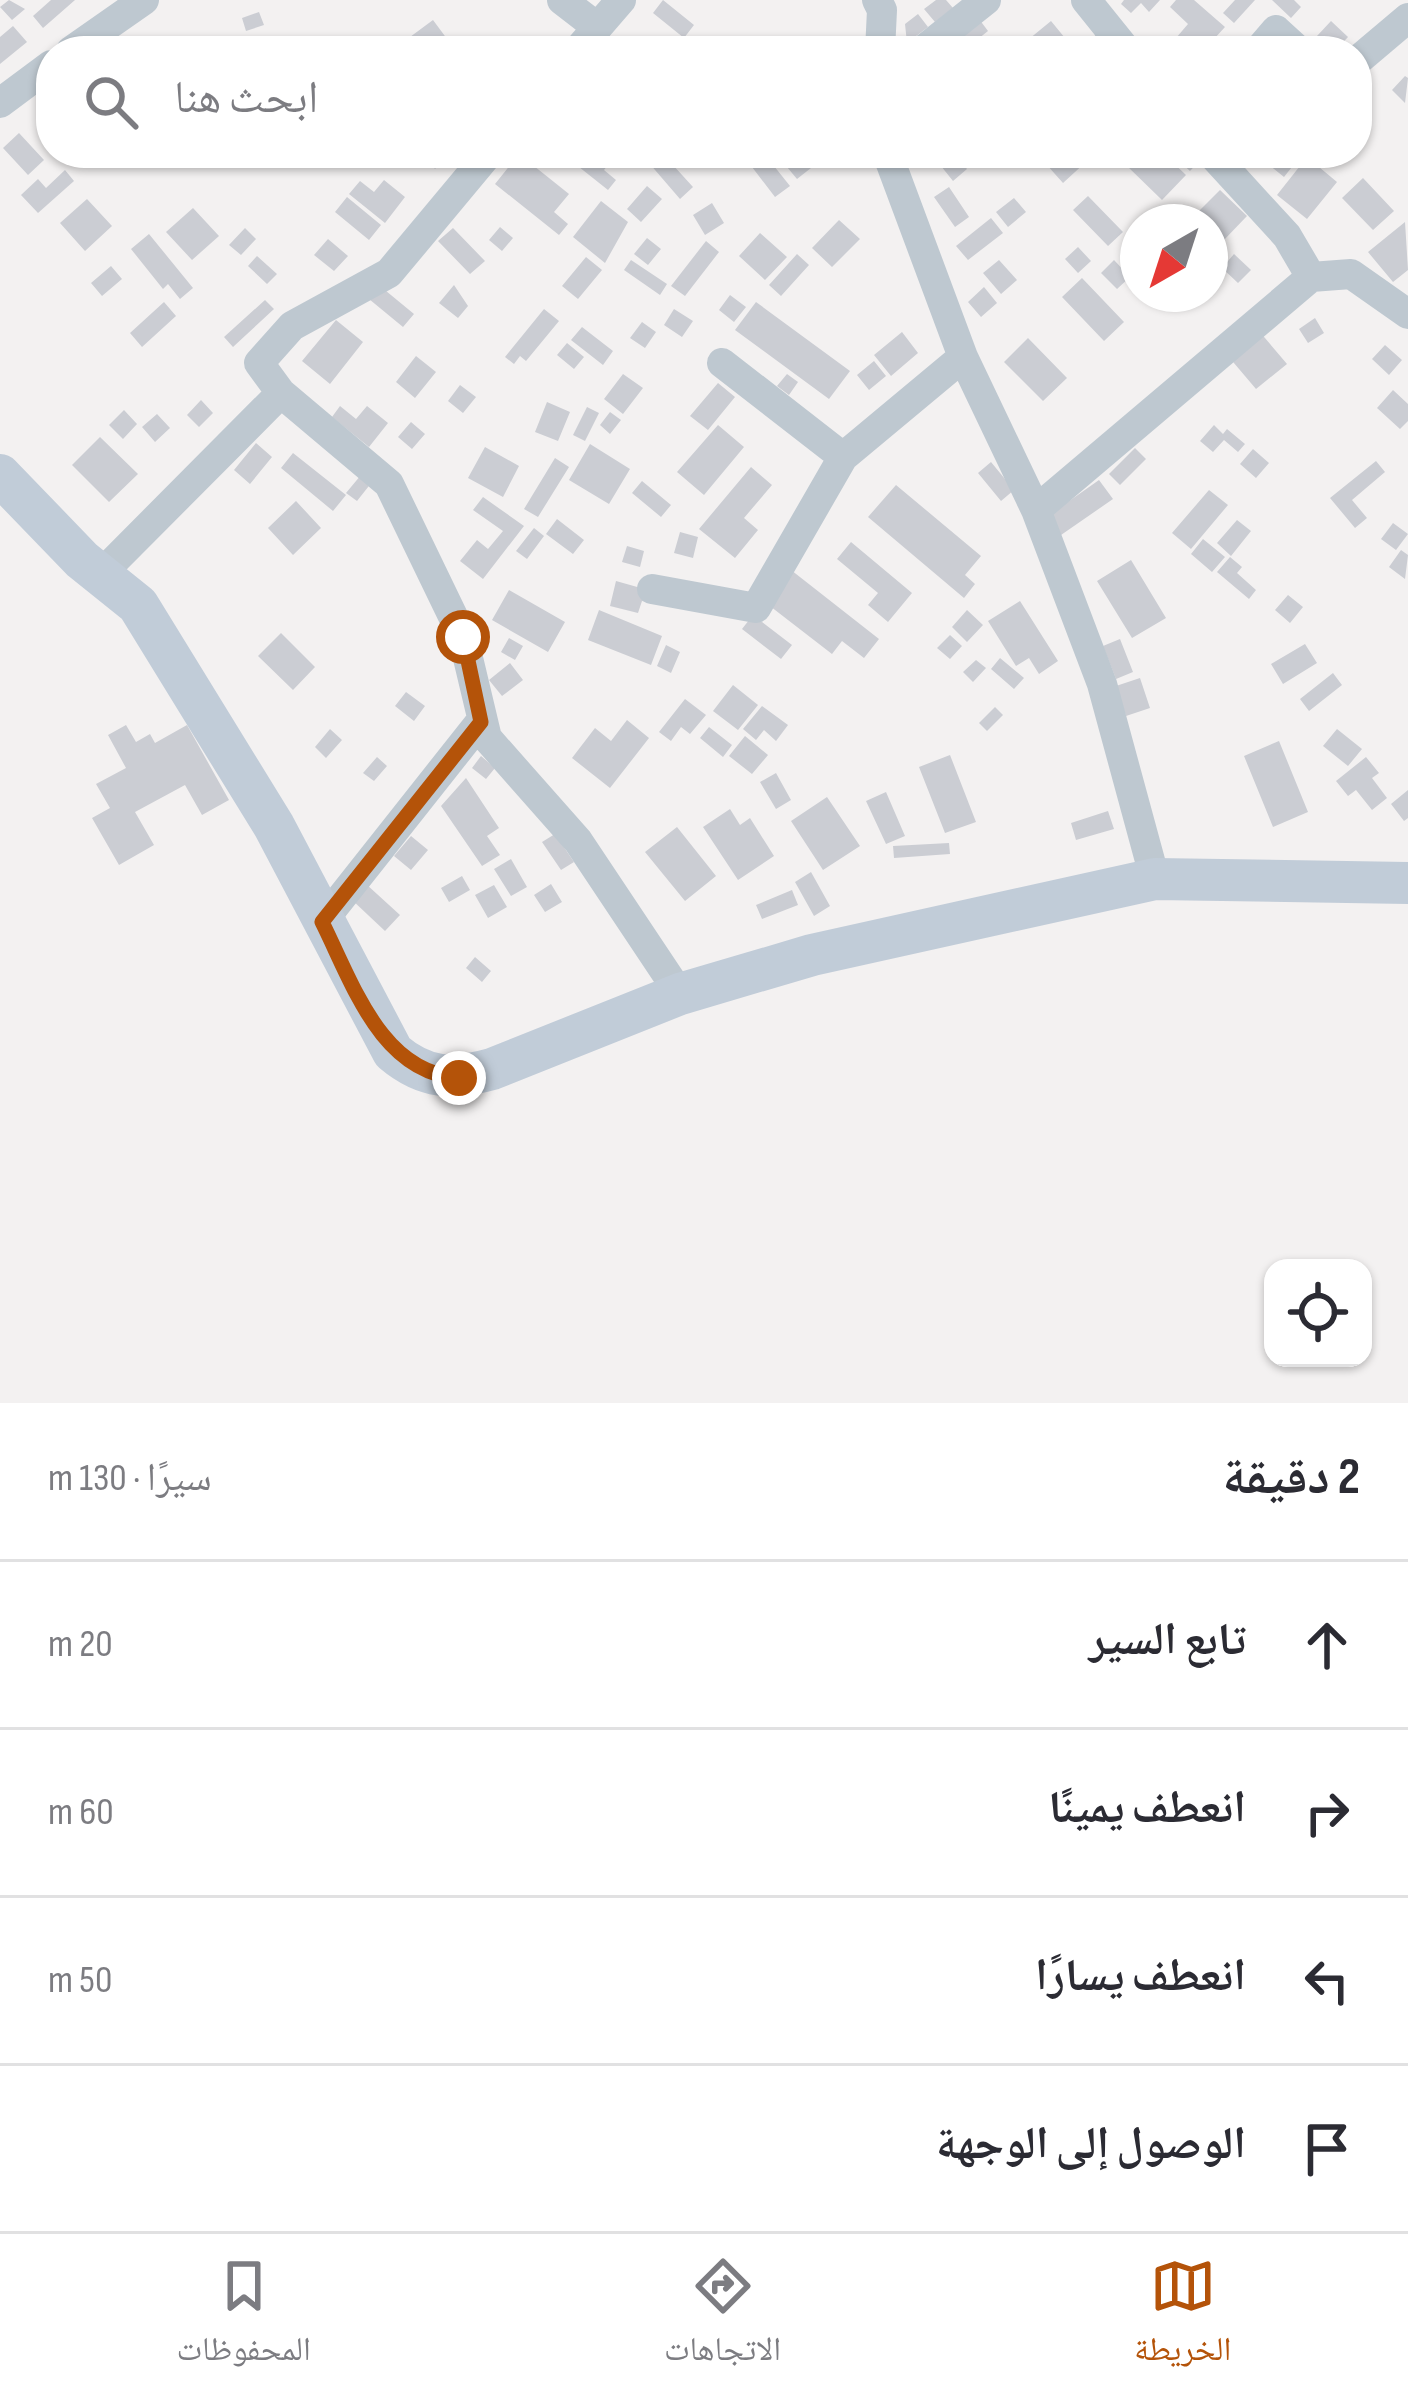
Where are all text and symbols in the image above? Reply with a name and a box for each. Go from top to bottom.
search box [36,36,1372,168]
icon: search [78,69,144,135]
text: ابحث هنا [174,71,318,126]
north arrow [1120,204,1228,312]
route start [436,610,490,664]
route end [432,1051,486,1105]
map controls [1264,1259,1372,1367]
button: locate [1264,1259,1372,1367]
text: 2 دقيقة [1223,1447,1360,1508]
text: سيرًا · 130 m [48,1455,212,1502]
icon: ahead [1294,1612,1360,1678]
text: تابع السير [1089,1613,1246,1668]
text: 20 m [48,1621,113,1668]
icon: right [1294,1780,1360,1846]
text: انعطف يمينًا [1048,1781,1246,1836]
text: 60 m [48,1789,114,1836]
icon: left [1294,1948,1360,2014]
text: انعطف يسارًا [1035,1949,1246,2004]
text: 50 m [48,1957,112,2004]
icon: arrive [1294,2116,1360,2182]
text: الوصول إلى الوجهة [936,2117,1246,2172]
tab: المحفوظات [177,2253,311,2381]
tab: الاتجاهات [664,2253,781,2381]
tab: الخريطة [1134,2253,1231,2381]

